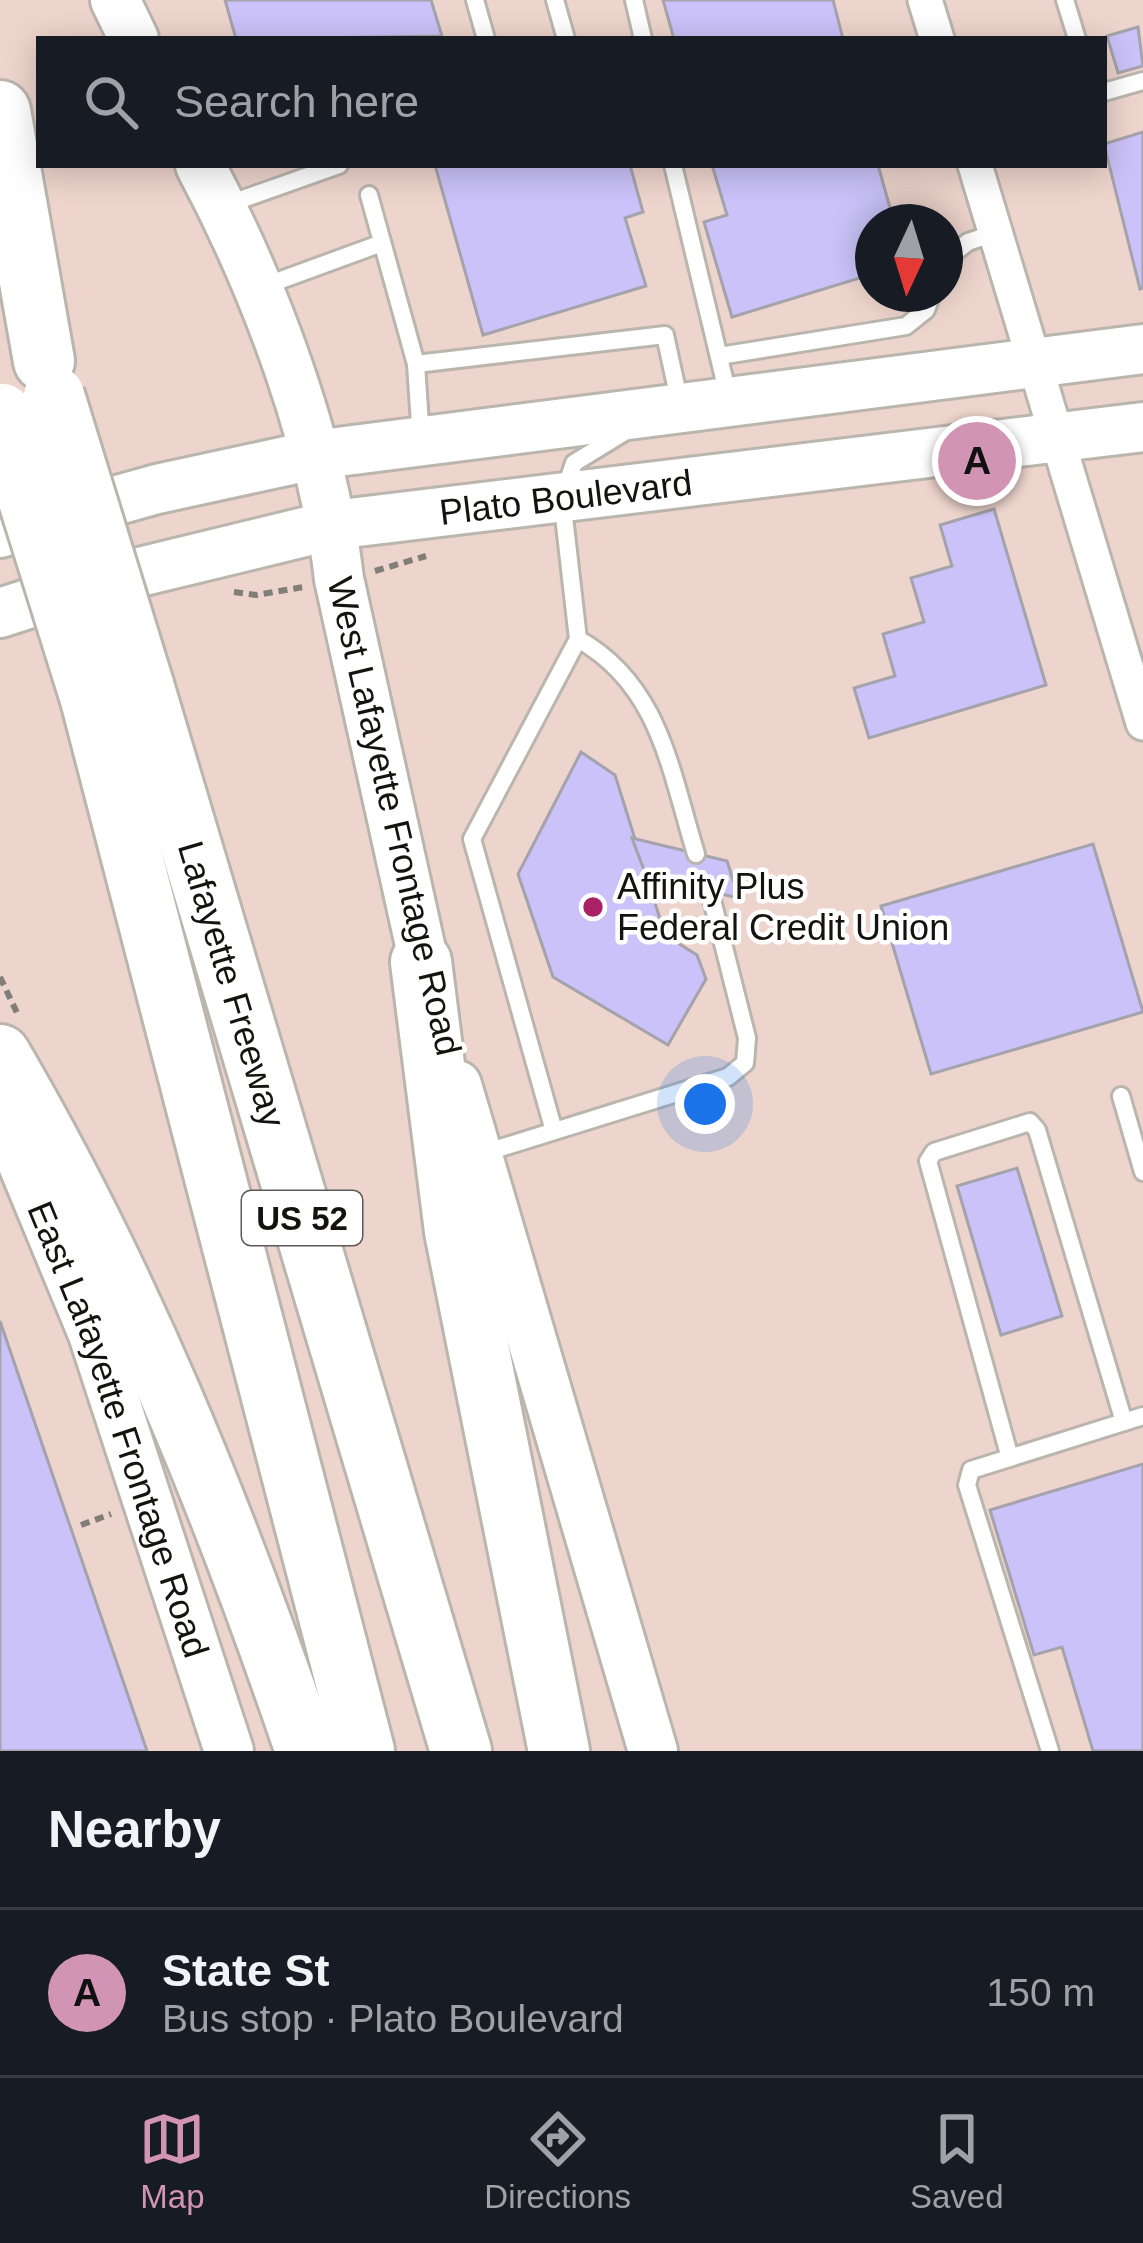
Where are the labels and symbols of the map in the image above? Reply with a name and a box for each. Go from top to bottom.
north arrow [855,204,963,312]
pin: A [938,416,1016,506]
street label: Plato Boulevard [437,462,694,533]
street label: West Lafayette Frontage Road [319,573,470,1059]
street label: Lafayette Freeway [170,836,294,1132]
place label: Affinity Plus Federal Credit Union [617,866,949,948]
marker: Affinity Plus Federal Credit Union [580,894,606,920]
your location [675,1074,735,1134]
road number: US 52 [242,1191,362,1245]
street label: East Lafayette Frontage Road [19,1195,217,1663]

